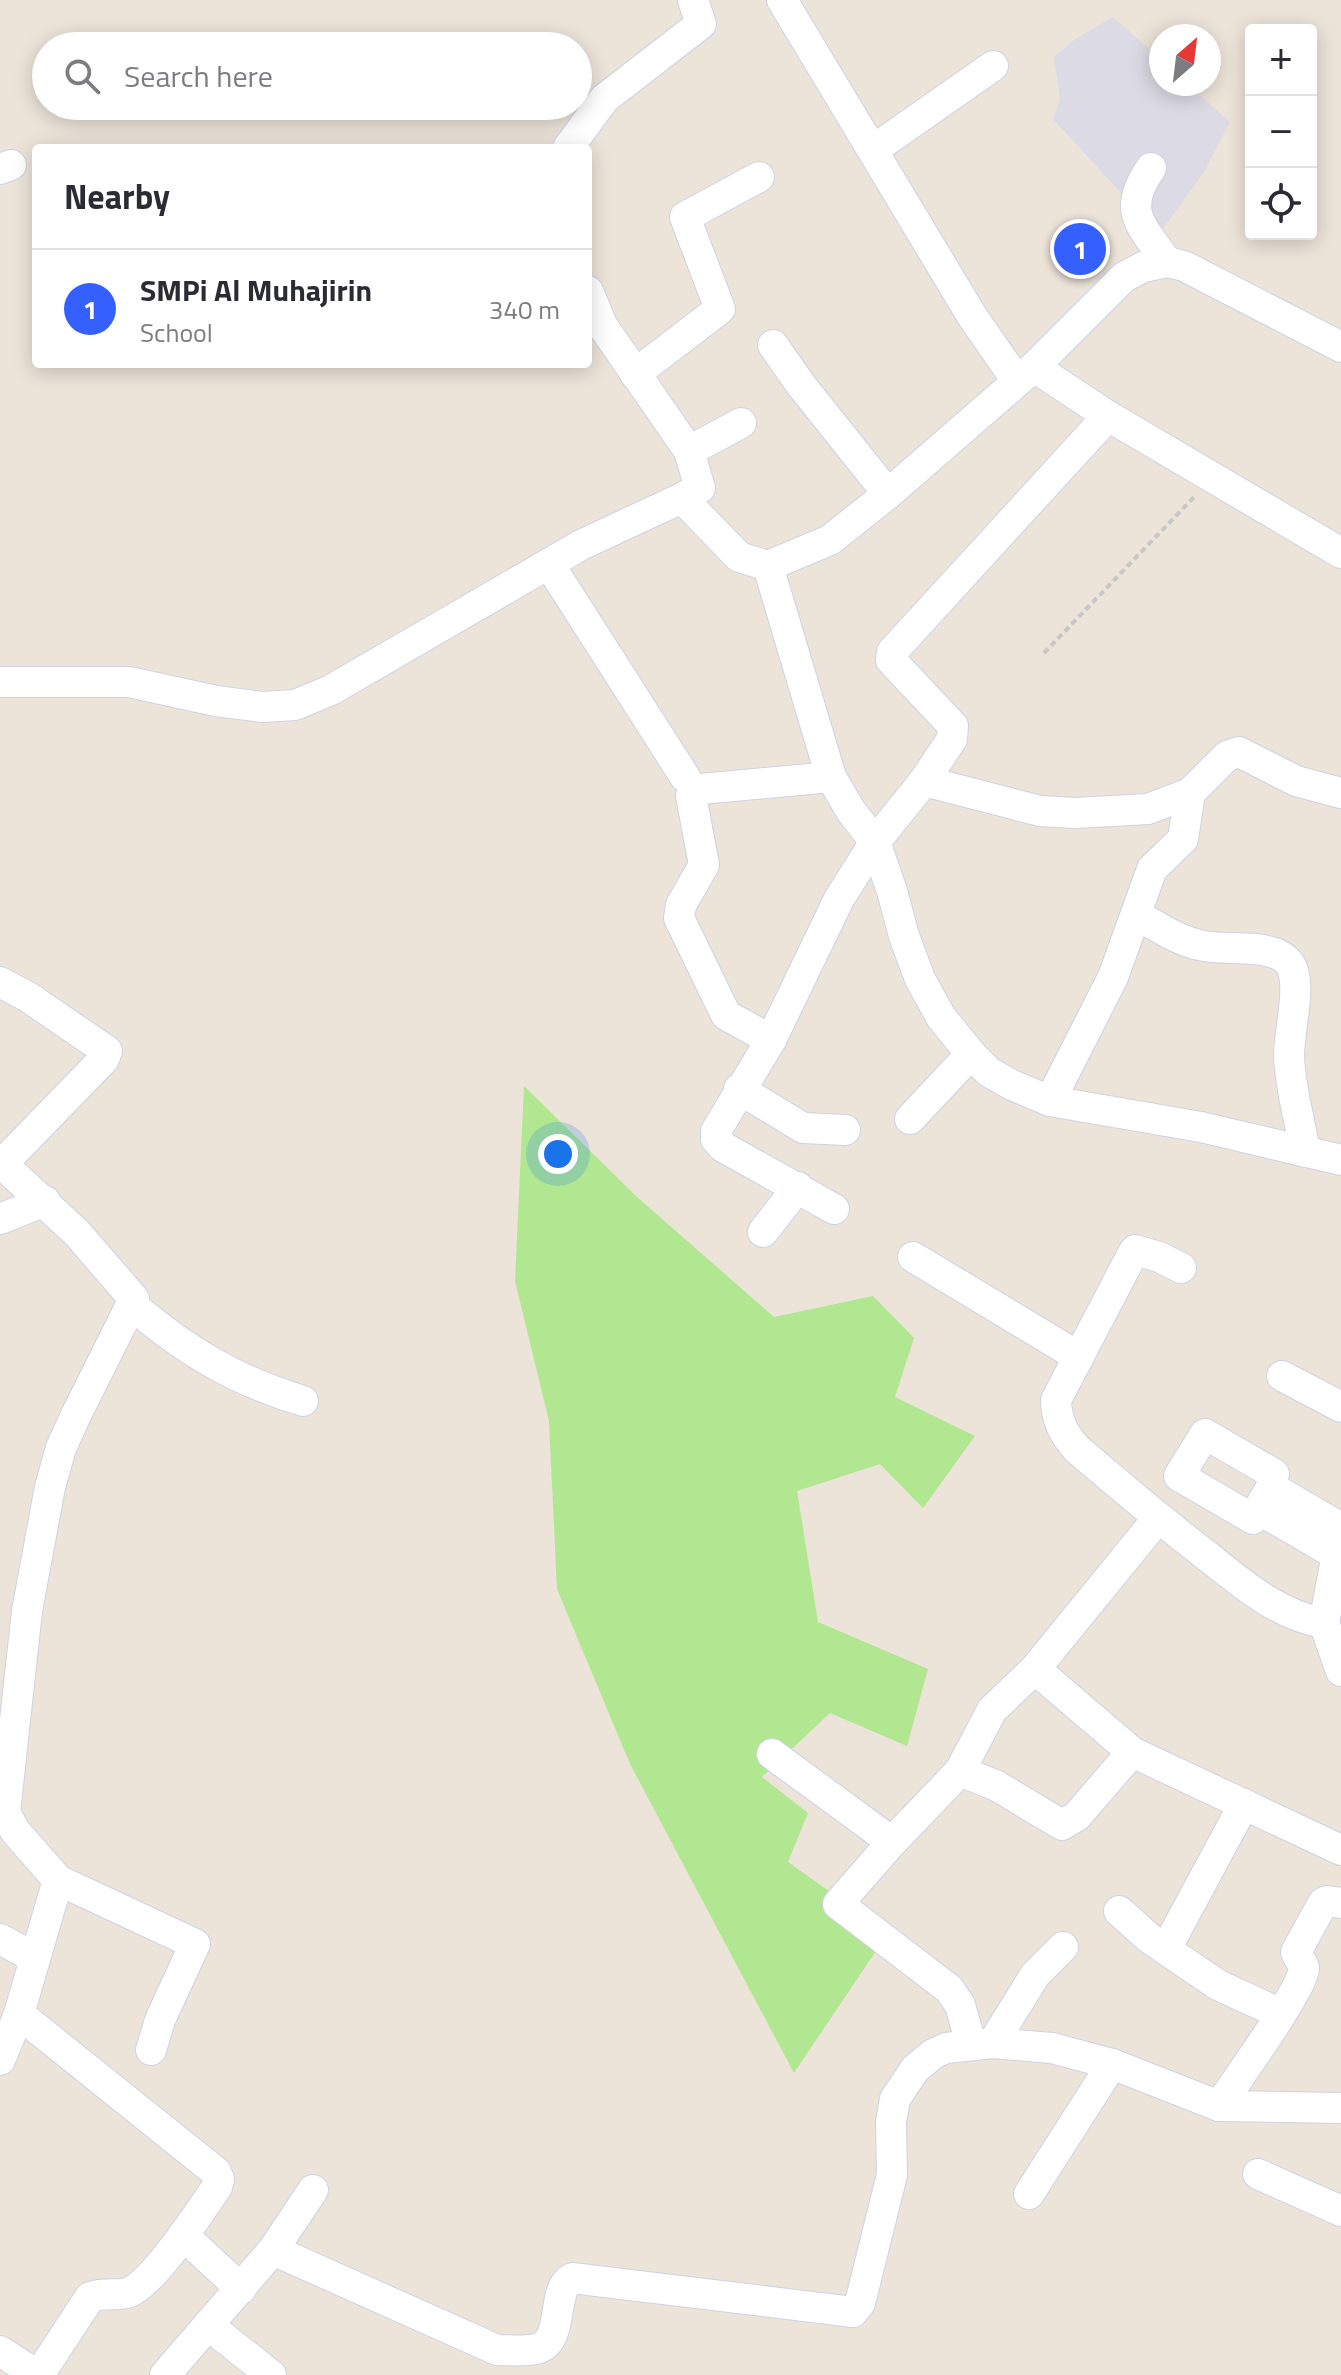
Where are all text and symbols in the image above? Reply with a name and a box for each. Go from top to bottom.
north arrow [1149,24,1221,96]
map controls [1245,24,1317,240]
button: + [1245,24,1317,96]
search box [32,32,592,120]
text: Search here [124,53,273,99]
icon: search [60,54,104,98]
button: − [1245,96,1317,168]
button: locate [1245,168,1317,240]
text: Nearby [64,170,170,222]
pin: 1 [1054,219,1106,279]
text: SMPi Al Muhajirin [140,267,372,313]
text: 1 [83,290,97,329]
text: 340 m [489,290,560,329]
text: School [140,313,213,352]
your location [538,1134,578,1174]

